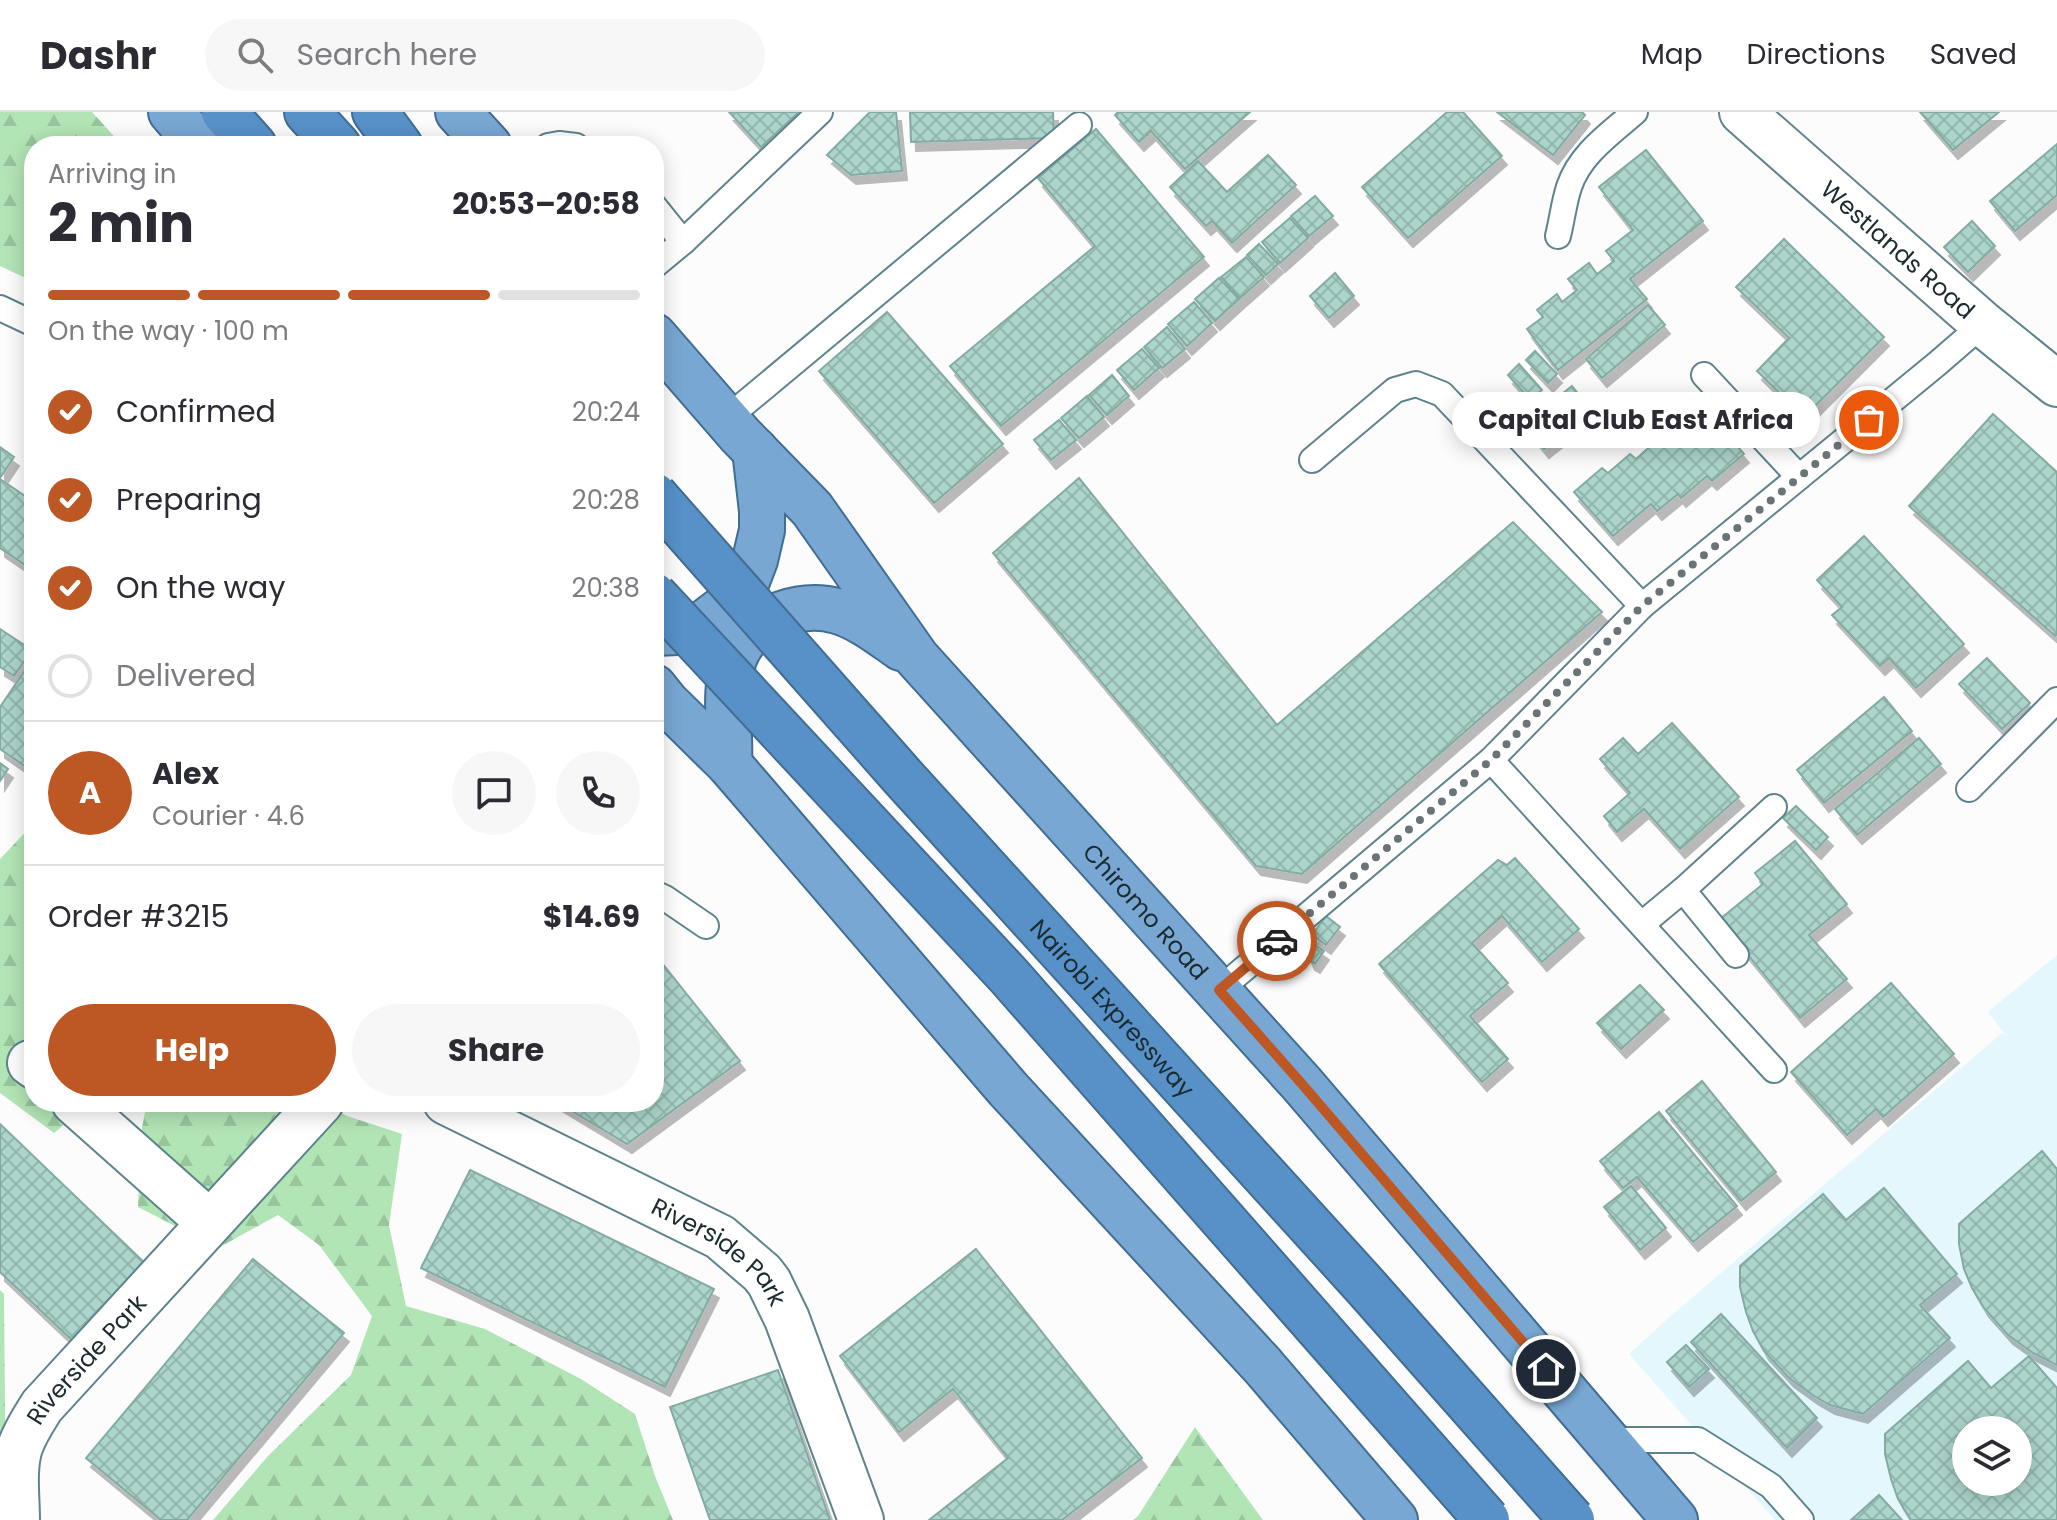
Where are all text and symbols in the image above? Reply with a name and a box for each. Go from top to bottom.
search box [205,19,765,91]
text: Dashr [40,29,157,82]
icon: search [233,33,277,77]
text: Search here [297,33,477,76]
text: Map [1641,35,1703,74]
text: Directions [1747,35,1886,74]
text: Saved [1930,35,2017,74]
text: Arriving in [48,156,177,192]
street label: Westlands Road [1814,173,1982,326]
text: 20:53–20:58 [452,182,640,225]
text: 2 min [48,187,194,260]
text: On the way · 100 m [48,313,289,349]
pin [1835,386,1903,454]
icon: check [48,390,92,434]
text: Confirmed [116,390,276,433]
callout: Capital Club East Africa [1453,392,1821,448]
text: 20:24 [572,394,640,430]
icon: bag [1847,398,1891,442]
text: Capital Club East Africa [1478,402,1794,438]
icon: check [48,478,92,522]
text: Preparing [116,478,262,521]
text: 20:28 [572,482,640,518]
icon: check [48,566,92,610]
text: On the way [116,566,285,609]
text: 20:38 [571,570,640,606]
text: Delivered [116,654,256,697]
button: chat [452,751,536,835]
button: phone [556,751,640,835]
text: Alex [152,752,219,795]
text: A [79,771,101,814]
text: Courier · 4.6 [152,798,305,834]
street label: Chiromo Road [1076,836,1216,987]
text: Order #3215 [48,895,229,938]
text: $14.69 [543,895,640,938]
courier [1237,901,1317,981]
street label: Nairobi Expressway [1023,912,1203,1105]
icon: car [1255,919,1299,963]
button: Help [48,1004,336,1096]
button: Share [352,1004,640,1096]
street label: Riverside Park [646,1189,795,1312]
street label: Riverside Park [18,1286,154,1431]
pin [1512,1335,1580,1403]
icon: home [1524,1347,1568,1391]
map controls [1952,1416,2032,1496]
button: layers [1952,1416,2032,1496]

